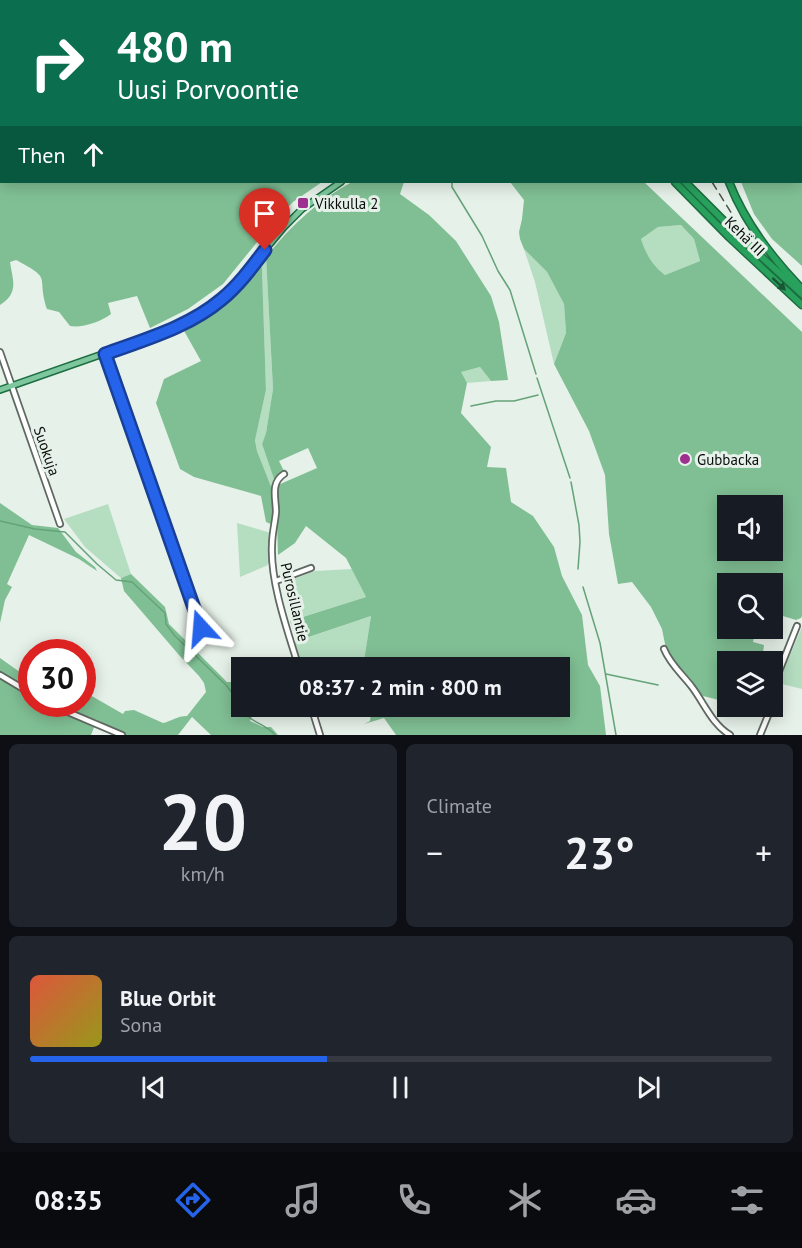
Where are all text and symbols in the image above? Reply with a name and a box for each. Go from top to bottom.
text: 480 m [117,19,233,74]
icon: right [18,24,96,102]
text: Uusi Porvoontie [117,72,299,106]
icon: ahead [77,138,110,171]
text: Then [18,141,65,169]
pin [239,188,290,250]
place label: Vikkulla 2 [314,194,378,213]
marker: Vikkulla 2 [296,196,310,210]
icon: arrive [248,197,281,230]
street label: Kehä III [721,212,769,260]
one-way arrow [771,277,786,291]
street label: Suokuja [30,424,64,478]
place label: Gubbacka [697,450,759,469]
marker: Gubbacka [678,452,692,466]
map controls [717,495,783,717]
button: sound [717,495,783,561]
street label: Purosillantie [277,561,313,643]
button: search [717,573,783,639]
position arrow [169,596,233,660]
speed limit sign: 30 [18,639,96,717]
button: layers [717,651,783,717]
text: 08:37 · 2 min · 800 m [299,673,502,701]
text: 20 [159,771,247,872]
text: Climate [427,793,492,819]
text: 23° [564,823,635,881]
text: − [427,831,443,874]
text: + [755,831,772,874]
text: km/h [181,861,225,887]
text: Blue Orbit [120,984,216,1012]
text: Sona [120,1012,162,1038]
icon: previous [137,1071,170,1104]
icon: pause [384,1071,417,1104]
icon: next [632,1071,665,1104]
icon: directions [172,1179,214,1221]
icon: music [282,1179,324,1221]
icon: phone [393,1179,435,1221]
icon: climate [504,1179,546,1221]
icon: car [615,1179,657,1221]
icon: filters [726,1179,768,1221]
text: 08:35 [34,1183,103,1217]

